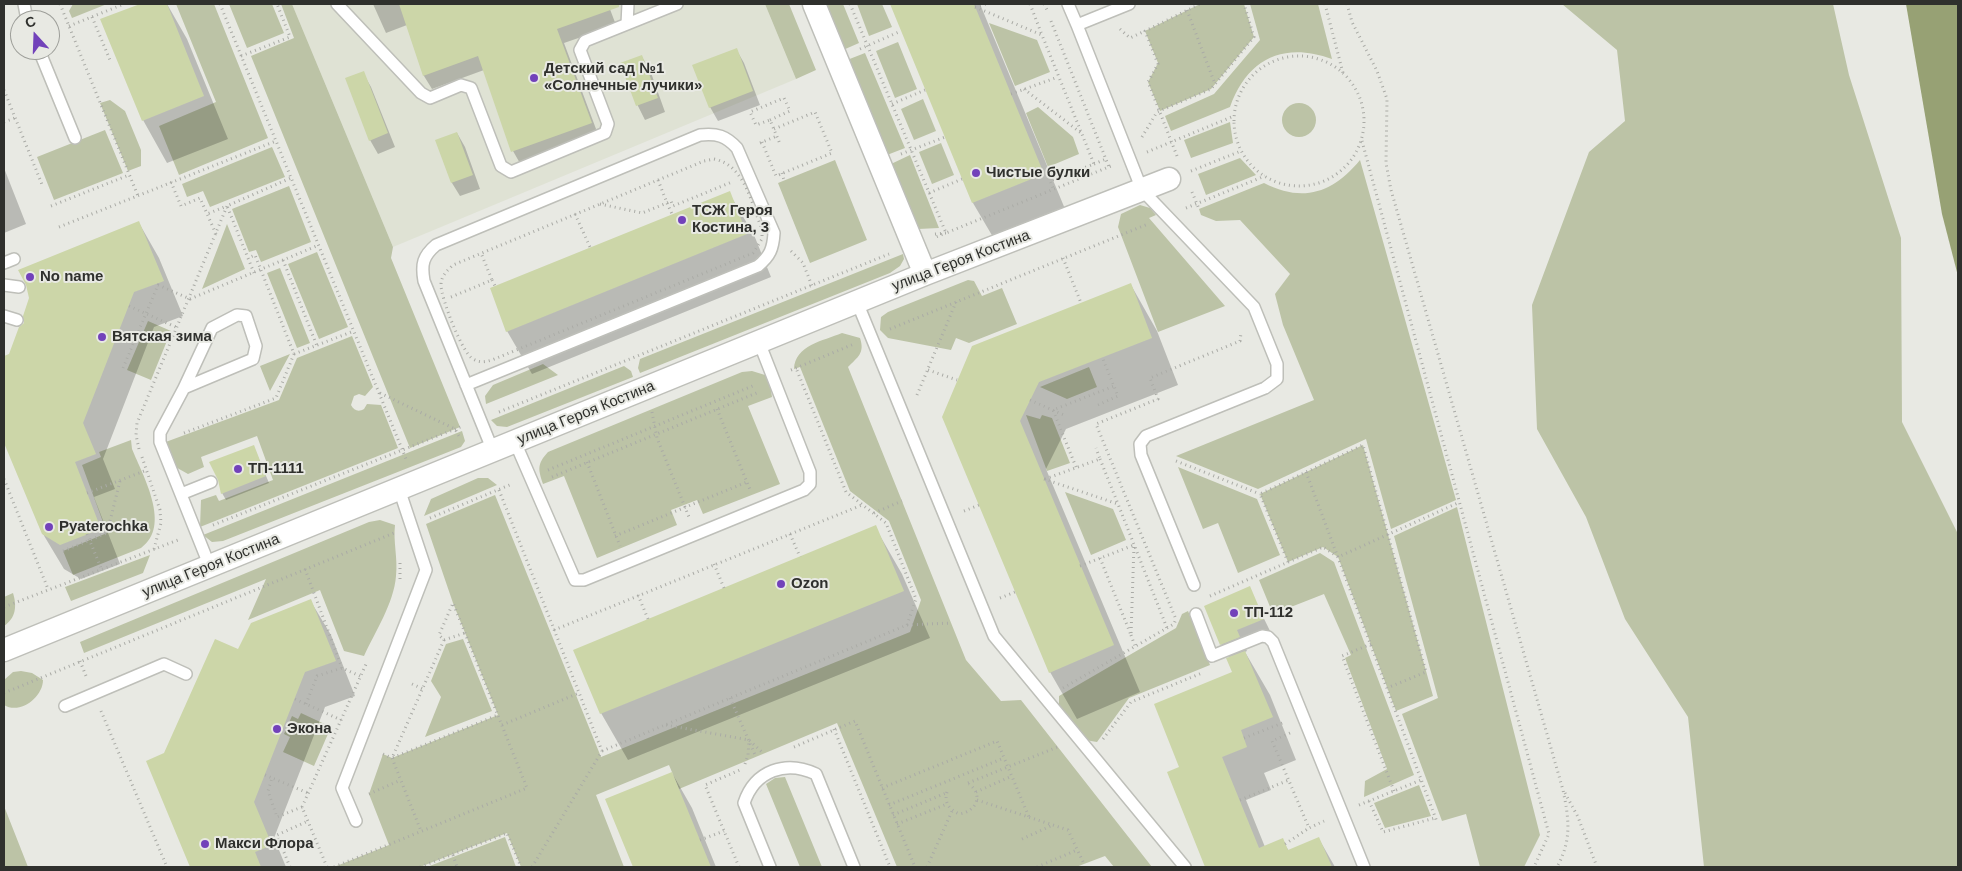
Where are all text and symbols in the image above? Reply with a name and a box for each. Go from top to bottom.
north arrow [10,10,60,60]
text: С [23,13,38,31]
place label: Детский сад №1 «Солнечные лучики» [544,60,702,95]
marker: Детский сад №1 «Солнечные лучики» [528,72,540,84]
place label: Чистые булки [986,164,1090,182]
marker: Чистые булки [970,167,982,179]
place label: ТСЖ Героя Костина, 3 [692,202,773,237]
marker: ТСЖ Героя Костина, 3 [676,214,688,226]
street label: улица Героя Костина [889,226,1033,296]
place label: No name [40,268,103,286]
marker: No name [24,271,36,283]
place label: Вятская зима [112,328,212,346]
marker: Вятская зима [96,331,108,343]
street label: улица Героя Костина [515,377,657,449]
place label: ТП-1111 [248,460,304,478]
marker: ТП-1111 [232,463,244,475]
place label: Pyaterochka [59,518,148,536]
marker: Pyaterochka [43,521,55,533]
street label: улица Героя Костина [140,530,282,602]
place label: Ozon [791,575,828,593]
marker: Ozon [775,578,787,590]
place label: ТП-112 [1244,604,1293,622]
marker: ТП-112 [1228,607,1240,619]
place label: Экона [287,720,332,738]
marker: Экона [271,723,283,735]
place label: Макси Флора [215,835,313,853]
marker: Макси Флора [199,838,211,850]

